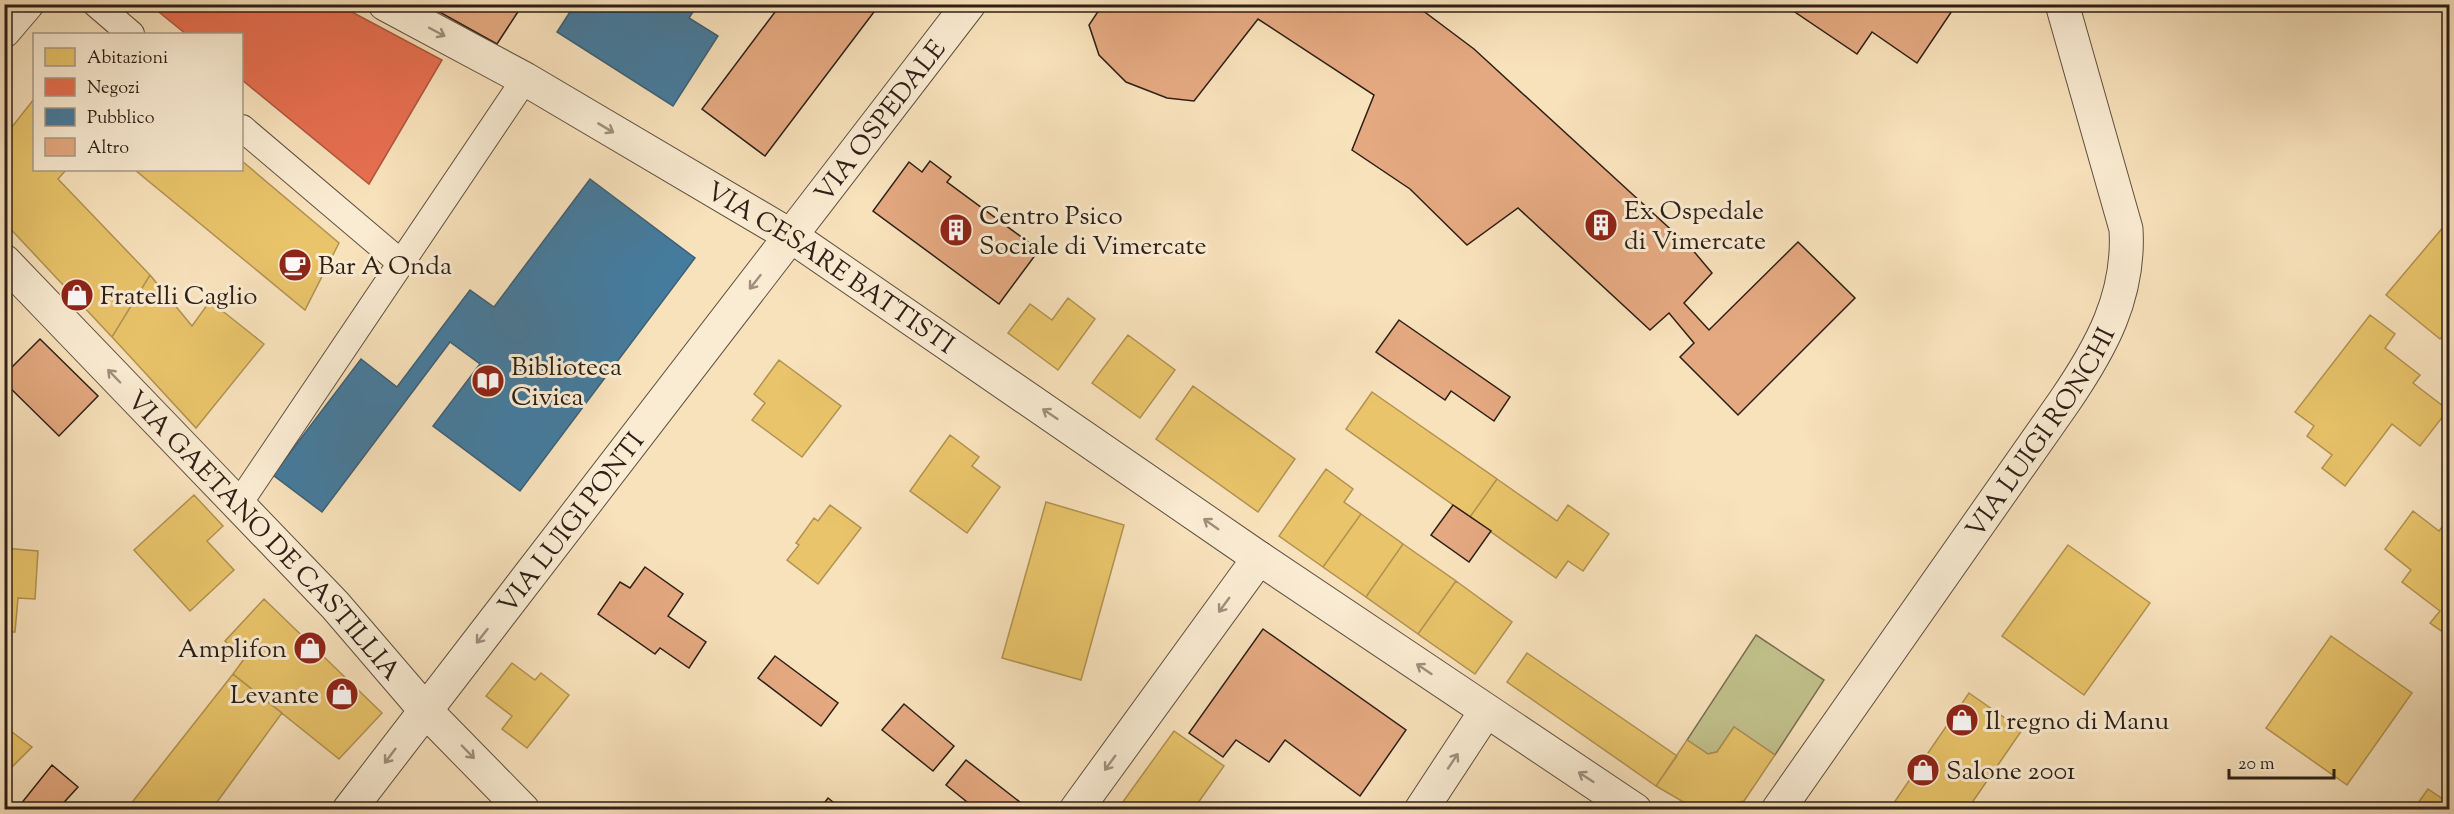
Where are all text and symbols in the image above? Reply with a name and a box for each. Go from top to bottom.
one-way arrow [428,26,445,38]
legend [33,33,243,171]
street label: VIA OSPEDALE [807,33,956,211]
text: Abitazioni [87,46,168,72]
text: Negozi [87,76,140,102]
text: Pubblico [87,106,155,132]
one-way arrow [597,123,614,135]
text: Altro [87,136,129,162]
street label: VIA CESARE BATTISTI [699,174,962,364]
place label: Ex Ospedale di Vimercate [1624,194,1766,261]
place label: Centro Psico Sociale di Vimercate [979,199,1207,266]
building icon: Ex Ospedale di Vimercate [1583,207,1619,243]
building icon: Centro Psico Sociale di Vimercate [938,212,974,248]
cafe icon: Bar A Onda [277,247,313,283]
place label: Bar A Onda [318,249,452,286]
one-way arrow [748,274,761,290]
shop icon: Fratelli Caglio [59,277,95,313]
place label: Fratelli Caglio [100,279,257,316]
street label: VIA LUIGI RONCHI [1958,321,2126,546]
place label: Biblioteca Civica [511,350,622,417]
library icon: Biblioteca Civica [470,363,506,399]
one-way arrow [107,369,122,384]
street label: VIA GAETANO DE CASTILLIA [117,383,408,690]
one-way arrow [1043,408,1059,420]
street label: VIA LUIGI PONTI [490,425,654,622]
one-way arrow [1203,518,1219,530]
one-way arrow [1218,597,1231,613]
one-way arrow [475,628,488,644]
shop icon: Amplifon [292,630,328,666]
place label: Amplifon [178,632,287,669]
one-way arrow [1416,663,1433,675]
shop icon: Levante [324,676,360,712]
place label: Levante [230,678,319,715]
shop icon: Il regno di Manu [1944,702,1980,738]
place label: Il regno di Manu [1985,704,2169,741]
scale bar [2229,742,2334,780]
one-way arrow [460,745,475,760]
one-way arrow [383,748,396,764]
shop icon: Salone 2001 [1905,752,1941,788]
text: 20 m [2238,752,2275,778]
one-way arrow [1447,753,1459,770]
place label: Salone 2001 [1946,754,2076,791]
one-way arrow [1104,755,1116,771]
one-way arrow [1578,771,1595,783]

